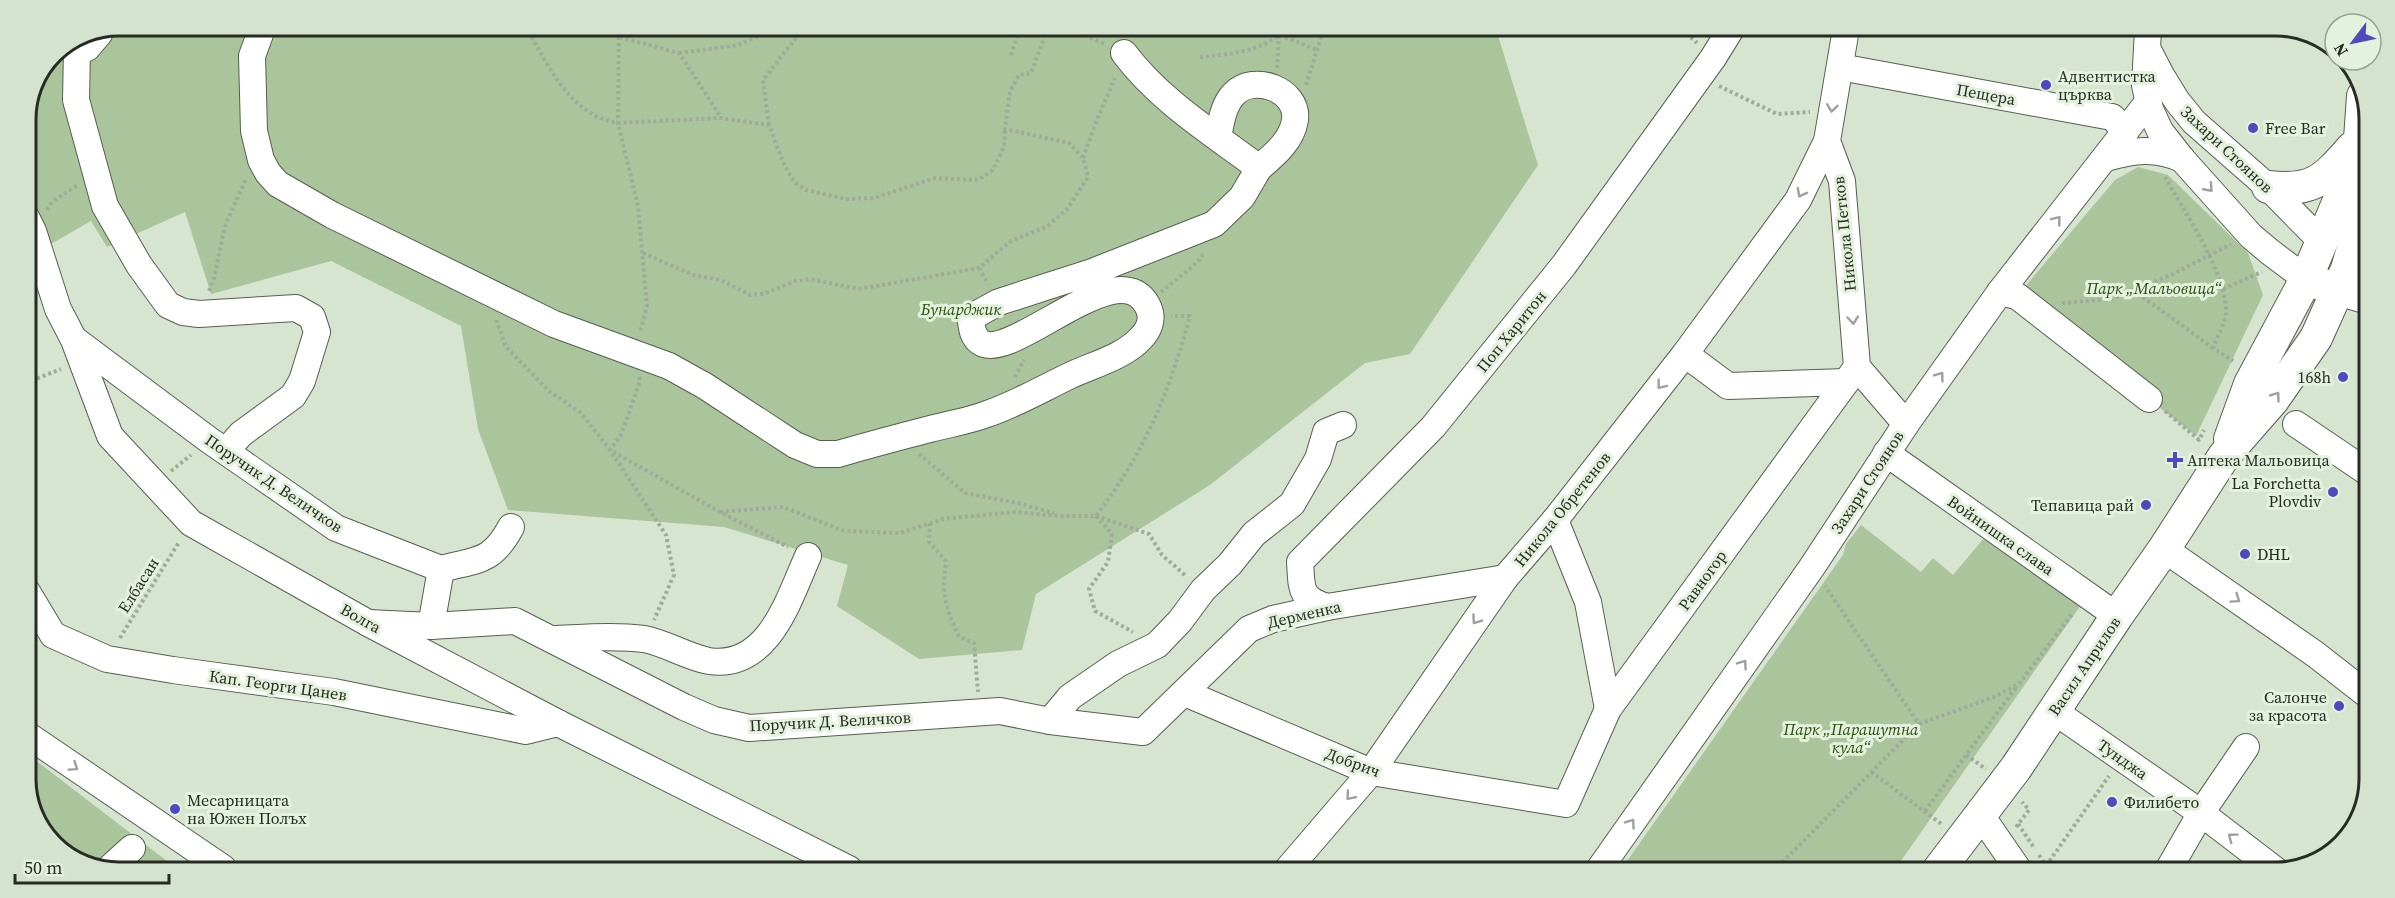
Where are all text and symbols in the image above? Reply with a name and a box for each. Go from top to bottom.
north arrow [2323,12,2383,72]
text: N [2328,39,2353,61]
place label: Адвентистка църква [2058,65,2157,105]
street label: Пещера [1955,78,2018,110]
marker: Адвентистка църква [2039,78,2053,92]
street label: Захари Стоянов [2176,101,2278,197]
one-way arrow [1826,103,1838,112]
place label: Free Bar [2265,117,2326,139]
marker: Free Bar [2246,121,2260,135]
street label: Никола Петков [1827,176,1861,292]
one-way arrow [2202,182,2213,192]
one-way arrow [1797,187,1808,198]
one-way arrow [2049,216,2060,227]
park label: Парк „Мальовица“ [2086,277,2223,299]
street label: Поп Харитон [1471,285,1551,377]
park label: Бунарджик [920,298,1001,320]
one-way arrow [1846,316,1859,325]
place label: 168h [2297,366,2331,388]
marker: 168h [2336,370,2350,384]
one-way arrow [1933,372,1944,383]
one-way arrow [1657,378,1668,389]
one-way arrow [2269,391,2280,402]
street label: Захари Стоянов [1825,426,1909,538]
street label: Поручик Д. Величков [201,429,347,537]
street label: Никола Обретенов [1509,447,1615,571]
place label: Аптека Мальовица [2187,449,2330,471]
marker: Аптека Мальовица [2168,453,2182,467]
place label: La Forchetta Plovdiv [2231,472,2322,512]
marker: La Forchetta Plovdiv [2326,485,2340,499]
street label: Войнишка слава [1943,490,2059,580]
place label: Тепавица рай [2031,494,2134,516]
marker: Тепавица рай [2139,498,2153,512]
place label: DHL [2257,543,2290,565]
street label: Равногор [1673,545,1731,615]
marker: DHL [2238,547,2252,561]
street label: Елбасан [112,553,164,617]
one-way arrow [2229,592,2240,603]
street label: Дерменка [1265,595,1344,633]
street label: Волга [337,598,386,638]
street label: Васил Априлов [2043,612,2125,720]
one-way arrow [1472,614,1483,625]
one-way arrow [1736,659,1747,670]
street label: Кап. Георги Цанев [208,664,348,706]
place label: Салонче за красота [2249,686,2328,726]
marker: Салонче за красота [2332,699,2346,713]
street label: Поручик Д. Величков [749,706,911,736]
park label: Парк „Парашутна кула“ [1783,718,1919,758]
street label: Тунджа [2094,734,2153,785]
street label: Добрич [1323,742,1384,782]
one-way arrow [68,759,78,771]
place label: Месарницата на Южен Полъх [187,789,307,829]
one-way arrow [1346,789,1357,800]
place label: Филибето [2124,791,2199,813]
marker: Филибето [2105,795,2119,809]
marker: Месарницата на Южен Полъх [168,802,182,816]
one-way arrow [1624,819,1635,830]
one-way arrow [2228,833,2239,844]
scale bar [15,847,170,885]
text: 50 m [24,855,62,880]

